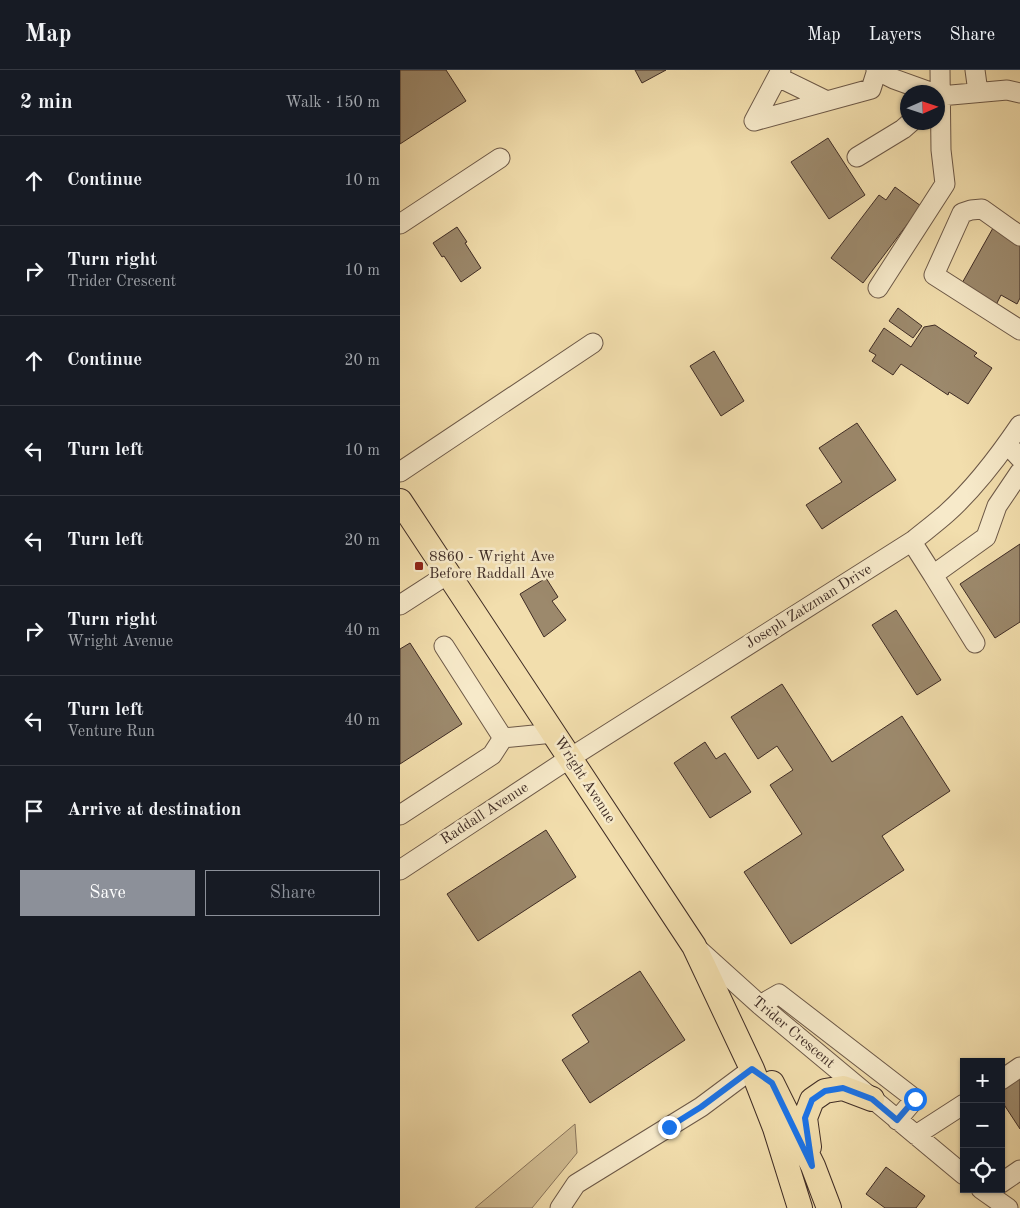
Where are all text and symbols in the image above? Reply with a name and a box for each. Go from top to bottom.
text: Map [25,23,72,47]
text: Map [807,26,841,44]
text: Layers [869,26,921,44]
text: Share [949,26,995,44]
north arrow [900,85,945,130]
text: 2 min [20,92,73,113]
text: Walk · 150 m [285,95,380,111]
icon: ahead [20,167,48,195]
text: Continue [67,171,142,190]
text: 10 m [344,173,380,189]
text: Turn right [67,251,157,270]
icon: right [20,257,48,285]
text: 10 m [344,263,380,279]
text: Trider Crescent [67,274,176,290]
icon: ahead [20,347,48,375]
text: Continue [67,351,142,370]
text: 20 m [344,353,380,369]
icon: left [20,437,48,465]
text: Turn left [67,441,144,460]
text: 10 m [344,443,380,459]
icon: left [20,527,48,555]
text: Turn left [67,531,144,550]
text: 20 m [344,533,380,549]
place label: 8860 - Wright Ave Before Raddall Ave [429,550,554,582]
marker: 8860 - Wright Ave Before Raddall Ave [413,560,425,572]
street label: Joseph Zatzman Drive [743,562,875,652]
text: Turn right [67,611,157,630]
icon: right [20,617,48,645]
text: 40 m [344,623,380,639]
text: Wright Avenue [67,634,173,650]
text: Turn left [67,701,144,720]
icon: left [20,707,48,735]
text: 40 m [344,713,380,729]
text: Venture Run [67,724,155,740]
street label: Wright Avenue [551,734,617,826]
street label: Raddall Avenue [438,780,532,848]
icon: arrive [20,797,48,825]
text: Arrive at destination [67,801,241,820]
button: Save [20,870,195,916]
button: Share [205,870,380,916]
street label: Trider Crescent [749,994,837,1072]
map controls [960,1058,1005,1193]
button: + [960,1058,1005,1103]
route start [904,1088,927,1111]
button: − [960,1103,1005,1148]
route end [658,1116,681,1139]
button: locate [960,1148,1005,1193]

